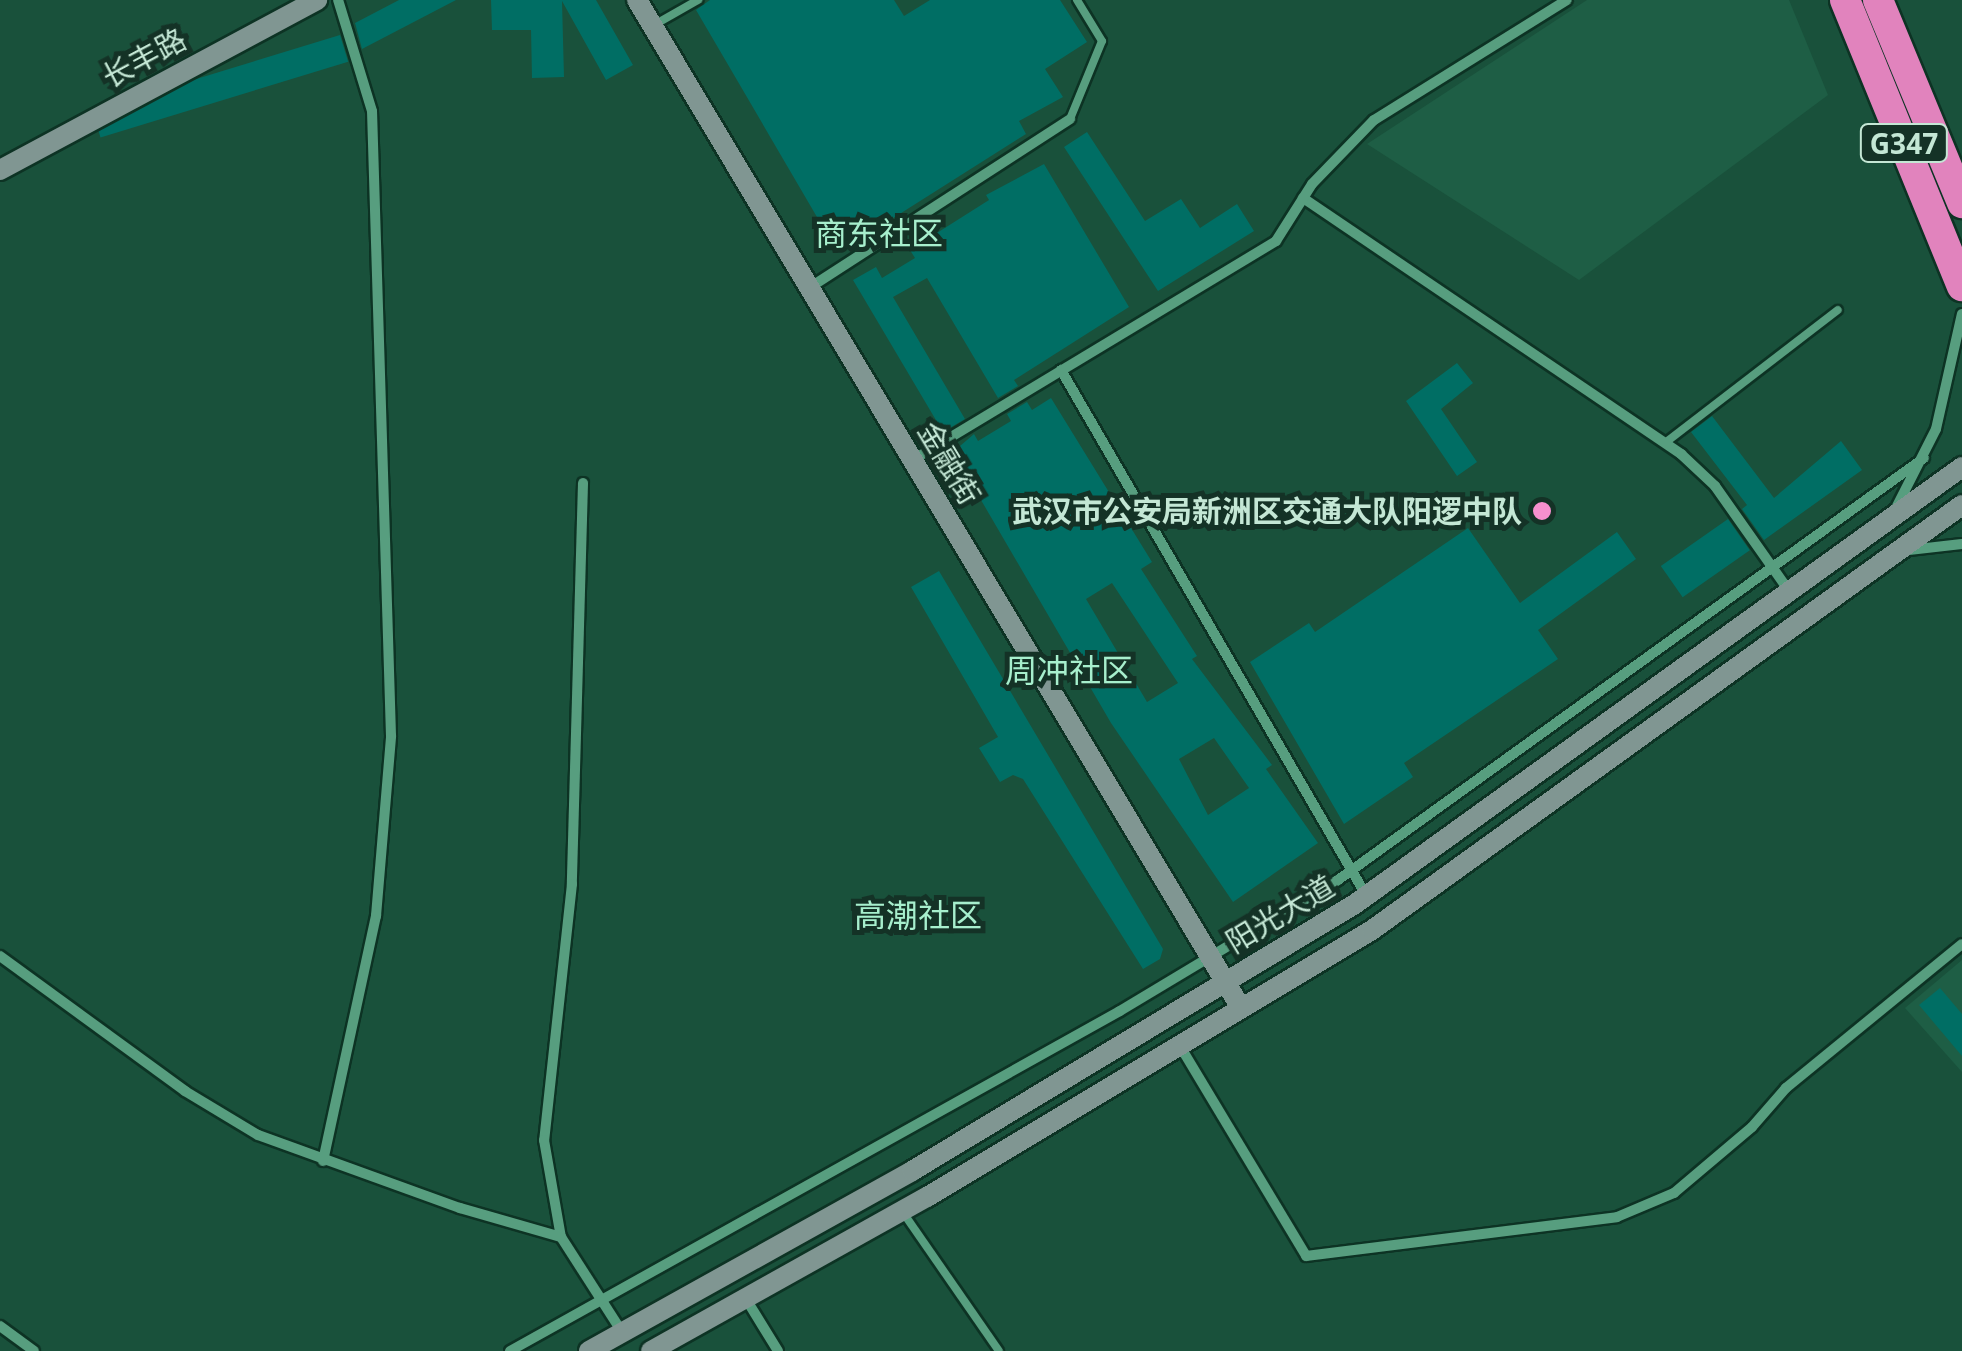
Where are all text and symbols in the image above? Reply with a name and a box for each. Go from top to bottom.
street label: 长丰路 [96,21,192,95]
road number: G347 [1859,120,1949,166]
district label: 商东社区 [815,214,943,252]
street label: 金融街 [910,415,988,511]
place label: 武汉市公安局新洲区交通大队阳逻中队 [1012,493,1522,529]
marker: 武汉市公安局新洲区交通大队阳逻中队 [1531,500,1553,522]
district label: 周冲社区 [1005,651,1133,689]
street label: 阳光大道 [1219,868,1341,960]
district label: 高潮社区 [854,896,982,934]

